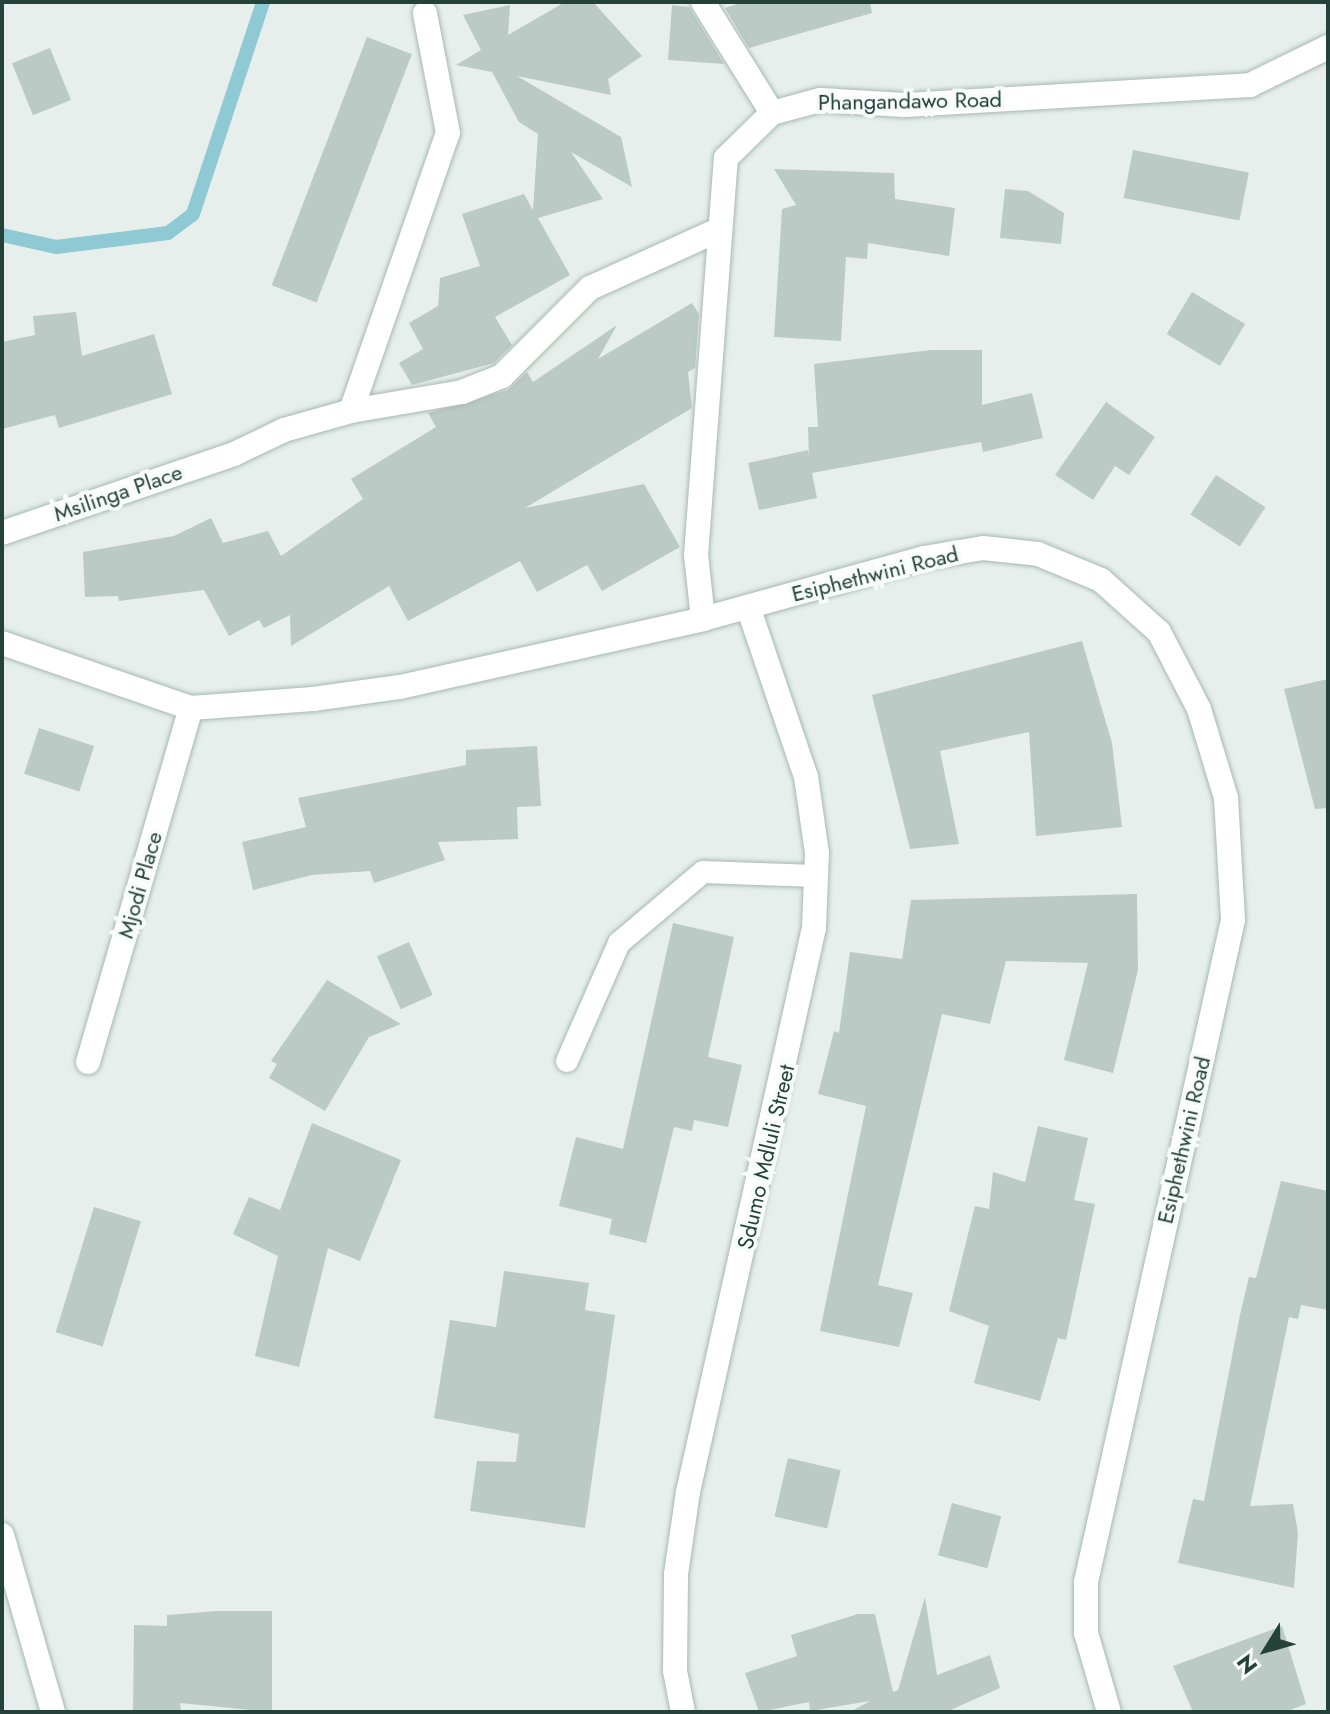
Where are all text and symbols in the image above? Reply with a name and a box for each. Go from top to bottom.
street label: Phangandawo Road [818,86,1002,116]
street label: Msilinga Place [50,459,186,527]
street label: Esiphethwini Road [789,541,961,607]
street label: Mjodi Place [112,829,168,941]
street label: Esiphethwini Road [1152,1054,1216,1226]
street label: Sdumo Mdluli Street [732,1062,800,1252]
north arrow [1226,1610,1306,1690]
text: N [1229,1648,1265,1681]

